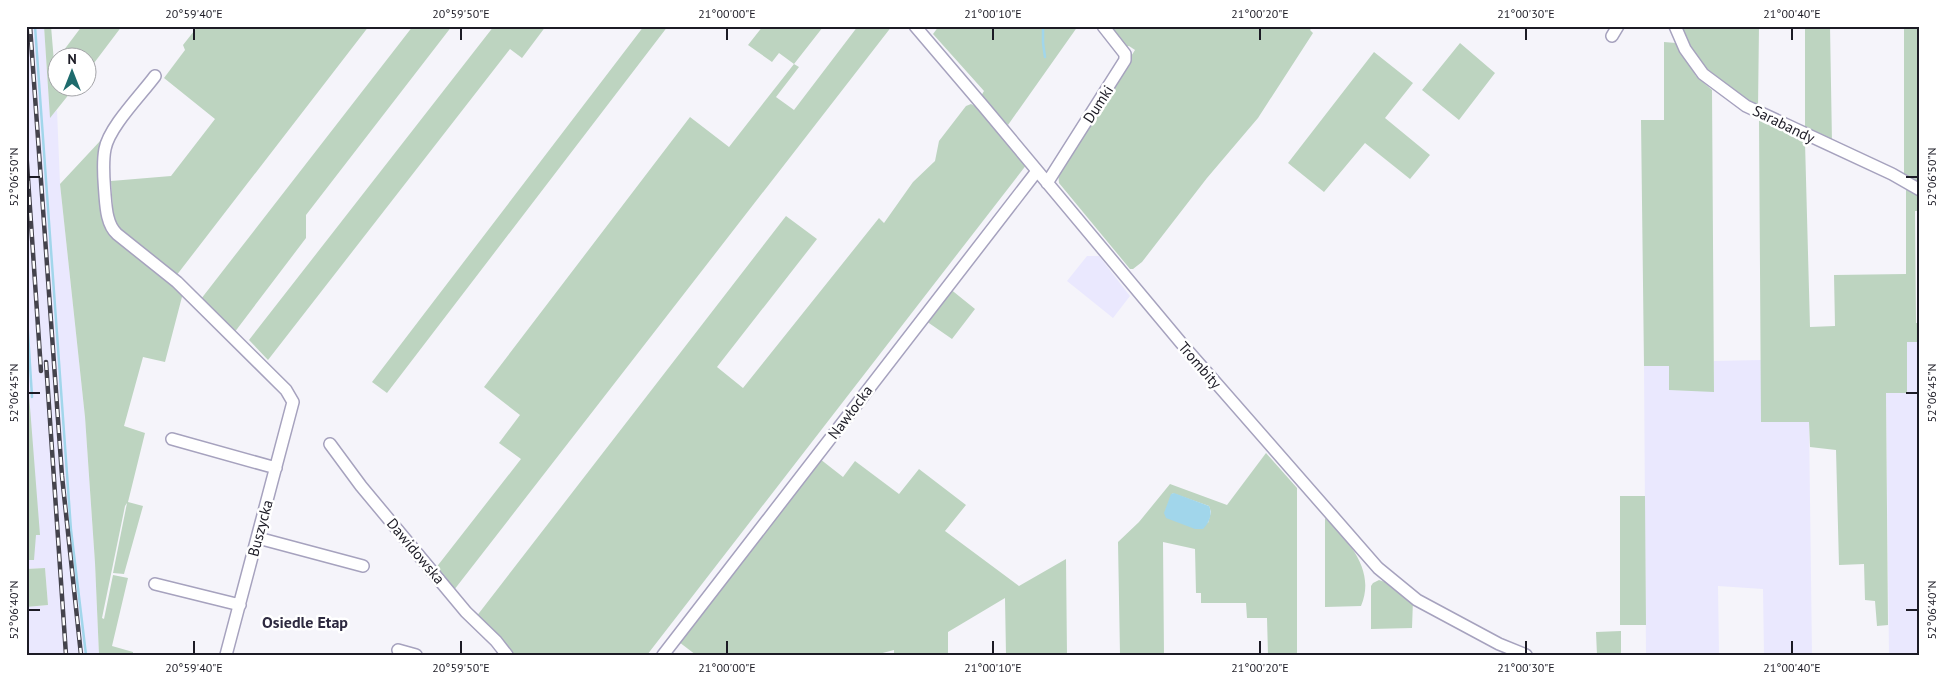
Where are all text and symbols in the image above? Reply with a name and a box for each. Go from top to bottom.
text: 20°59'40"E [165,6,223,21]
text: 20°59'50"E [432,6,490,21]
text: 21°00'00"E [698,6,756,21]
text: 21°00'10"E [964,6,1022,21]
text: 21°00'20"E [1231,6,1289,21]
text: 21°00'30"E [1497,6,1555,21]
text: 21°00'40"E [1763,6,1821,21]
north arrow [48,48,98,98]
text: N [67,50,77,68]
street label: Dumki [1079,82,1117,126]
street label: Sarabandy [1750,101,1818,147]
text: 52°06'50"N [6,147,21,207]
text: 52°06'50"N [1924,147,1939,207]
street label: Trombity [1174,338,1226,392]
text: 52°06'45"N [6,363,21,423]
text: 52°06'45"N [1924,363,1939,423]
street label: Nawłocka [824,381,876,443]
street label: Buszycka [243,498,277,558]
street label: Dawidowska [383,514,449,588]
text: 52°06'40"N [6,580,21,640]
text: 52°06'40"N [1924,580,1939,640]
district label: Osiedle Etap [262,612,348,632]
text: 20°59'40"E [165,660,223,675]
text: 20°59'50"E [432,660,490,675]
text: 21°00'00"E [698,660,756,675]
text: 21°00'10"E [964,660,1022,675]
text: 21°00'20"E [1231,660,1289,675]
text: 21°00'30"E [1497,660,1555,675]
text: 21°00'40"E [1763,660,1821,675]

